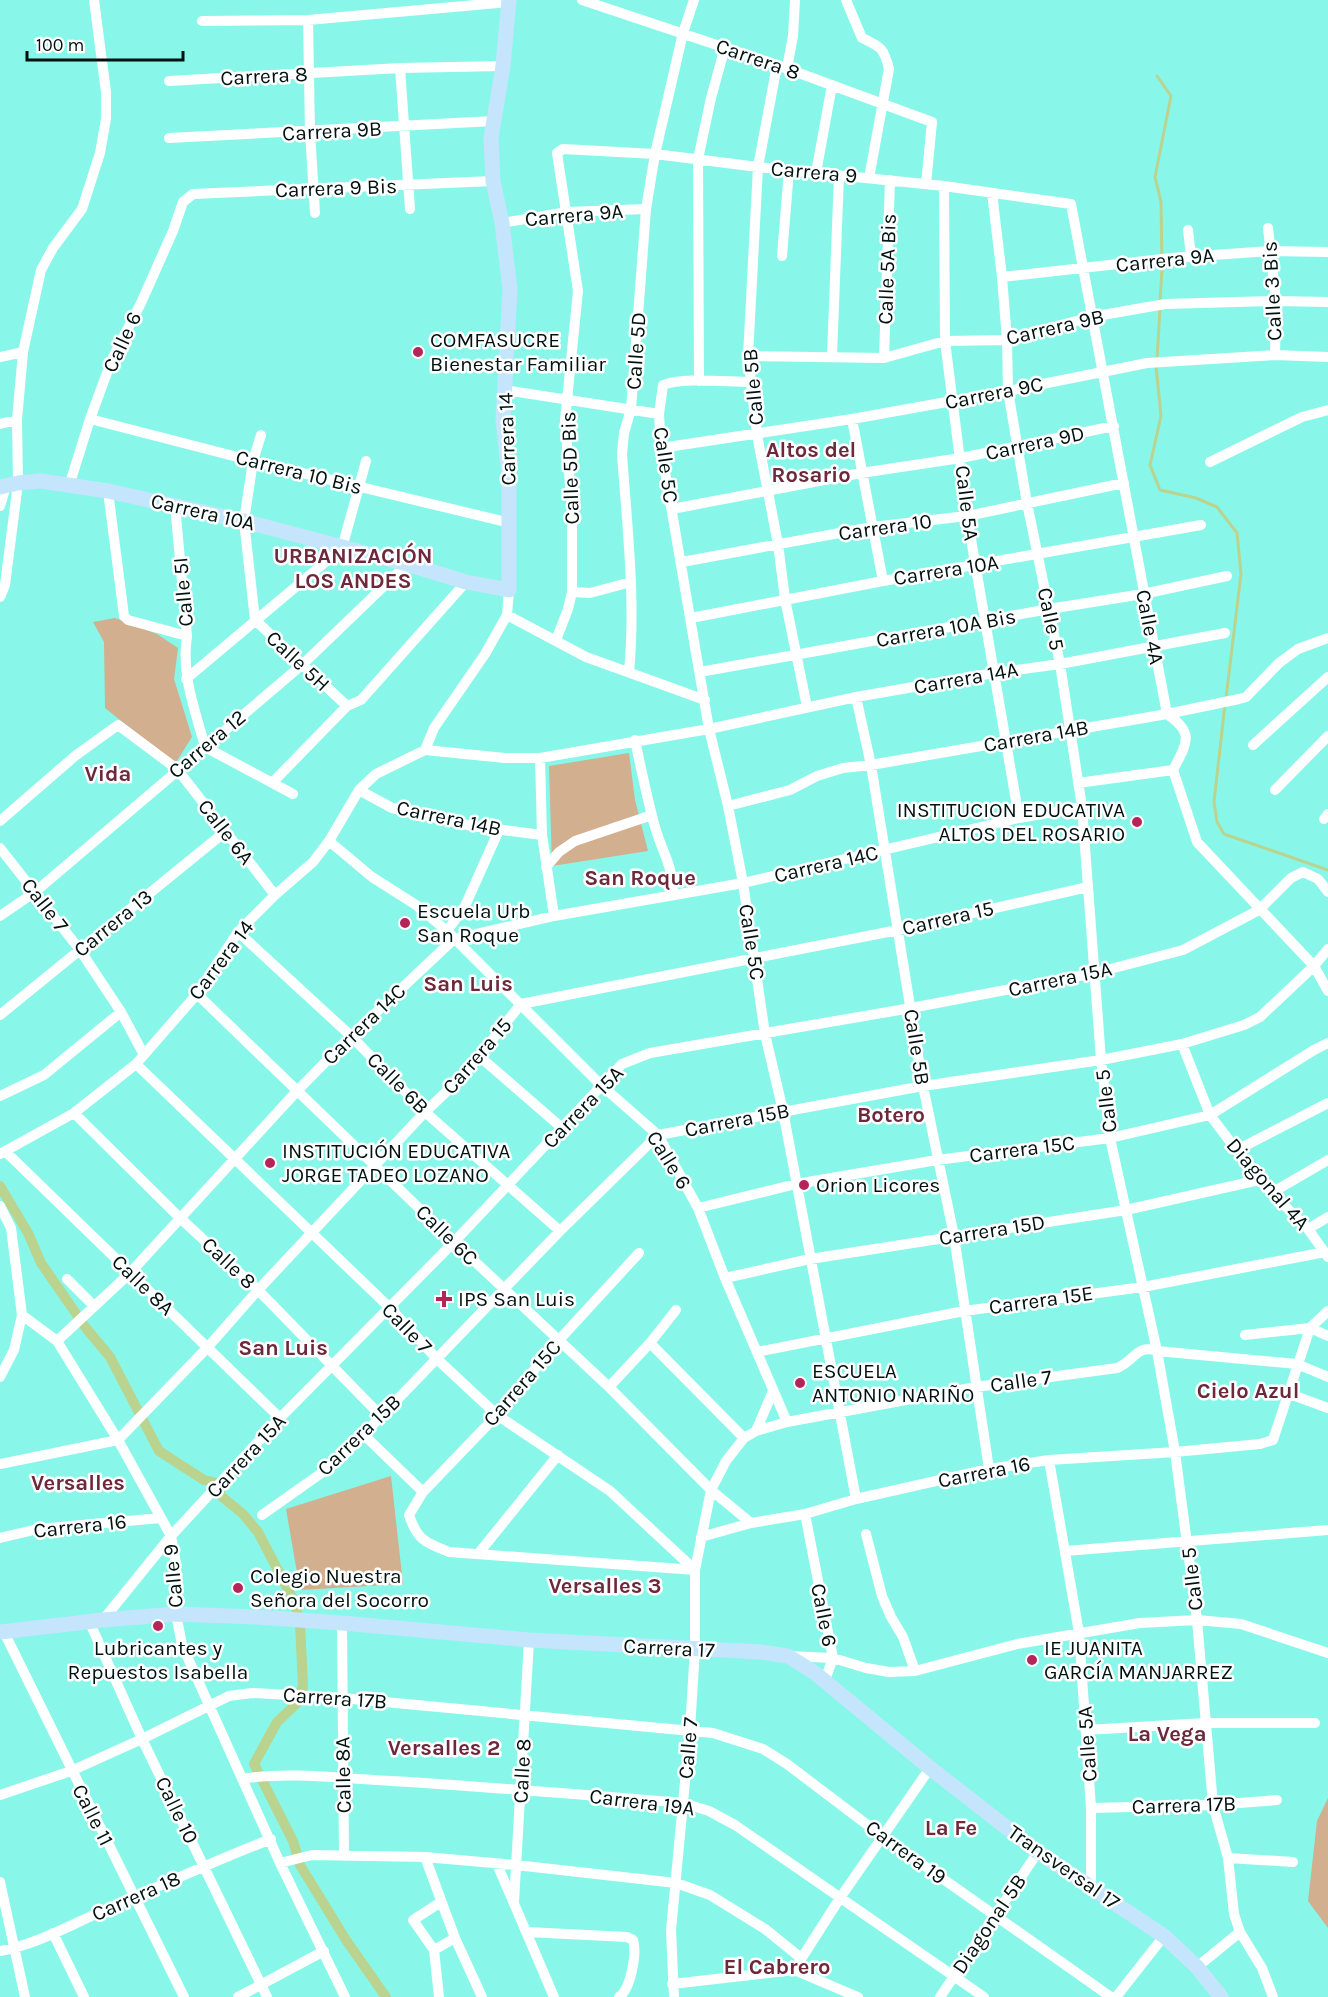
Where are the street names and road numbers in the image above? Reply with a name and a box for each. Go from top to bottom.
street label: Carrera 8 [713,33,803,85]
street label: Carrera 8 [220,62,308,90]
street label: Carrera 9B [282,116,382,146]
street label: Carrera 9 [770,156,858,188]
street label: Carrera 9 Bis [275,174,397,202]
street label: Carrera 9A [524,199,624,231]
street label: Calle 5A Bis [873,213,901,325]
street label: Calle 3 Bis [1257,241,1287,341]
street label: Carrera 9A [1115,243,1215,277]
street label: Carrera 9B [1004,304,1106,350]
street label: Calle 6 [98,308,146,376]
street label: Calle 5D [621,311,651,391]
street label: Calle 5B [738,348,768,426]
street label: Carrera 9C [943,372,1045,414]
street label: Carrera 14 [493,392,521,486]
street label: Calle 5D Bis [556,411,584,525]
street label: Carrera 9D [983,421,1087,465]
street label: Calle 5C [649,425,683,505]
street label: Carrera 10 Bis [233,445,365,499]
street label: Calle 5A [950,464,984,542]
street label: Carrera 10A [149,488,257,536]
street label: Carrera 10 [837,509,933,545]
street label: Carrera 10A [892,550,1000,590]
street label: Calle 5I [168,556,198,628]
street label: Calle 5 [1033,585,1069,653]
street label: Calle 4A [1131,588,1169,666]
street label: Carrera 10A Bis [874,604,1018,652]
street label: Calle 5H [261,626,335,696]
street label: Carrera 14A [912,657,1020,699]
street label: Carrera 12 [163,705,251,783]
street label: Carrera 14B [982,715,1090,757]
street label: Calle 6A [193,795,259,869]
street label: Carrera 14B [395,795,503,841]
street label: Carrera 14C [772,840,880,888]
street label: Calle 7 [17,873,74,937]
street label: Carrera 13 [69,884,157,962]
street label: Carrera 15 [900,896,996,940]
street label: Calle 5C [734,902,770,982]
street label: Carrera 14 [183,915,259,1004]
street label: Carrera 15A [1006,956,1114,1002]
street label: Carrera 14C [318,979,410,1069]
street label: Calle 5B [899,1007,935,1087]
street label: Carrera 15 [437,1013,517,1099]
street label: Calle 6B [362,1047,434,1119]
street label: Carrera 15A [538,1061,628,1153]
street label: Calle 5 [1090,1068,1122,1134]
street label: Carrera 15B [682,1098,792,1142]
street label: Calle 6 [642,1127,696,1193]
street label: Carrera 15C [968,1131,1076,1167]
street label: Diagonal 4A [1222,1133,1314,1235]
street label: Calle 6C [411,1200,483,1270]
street label: Carrera 15D [937,1210,1047,1250]
street label: Calle 8 [197,1232,261,1294]
street label: Calle 8A [107,1250,179,1320]
street label: Carrera 15E [987,1281,1095,1319]
street label: Calle 7 [377,1297,437,1359]
street label: Carrera 15C [478,1335,566,1431]
street label: Calle 7 [989,1365,1053,1397]
street label: Carrera 15B [312,1389,406,1481]
street label: Carrera 15A [201,1409,291,1503]
street label: Carrera 16 [936,1451,1032,1493]
street label: Carrera 16 [32,1509,128,1543]
street label: Calle 9 [158,1543,188,1609]
street label: Calle 5 [1176,1546,1208,1612]
street label: Calle 6 [806,1581,842,1649]
street label: Carrera 17 [623,1634,715,1662]
street label: Carrera 17B [282,1682,388,1714]
street label: Calle 5A [1072,1705,1102,1783]
street label: Calle 7 [673,1716,703,1780]
street label: Calle 8A [330,1736,356,1814]
street label: Calle 8 [508,1738,536,1804]
street label: Calle 10 [151,1773,203,1847]
street label: Calle 11 [67,1780,119,1850]
street label: Carrera 19A [588,1784,696,1820]
street label: Carrera 17B [1131,1791,1237,1819]
street label: Carrera 19 [861,1815,951,1889]
street label: Transversal 17 [1003,1820,1125,1914]
street label: Carrera 18 [88,1866,184,1926]
street label: Diagonal 5B [947,1870,1031,1978]

